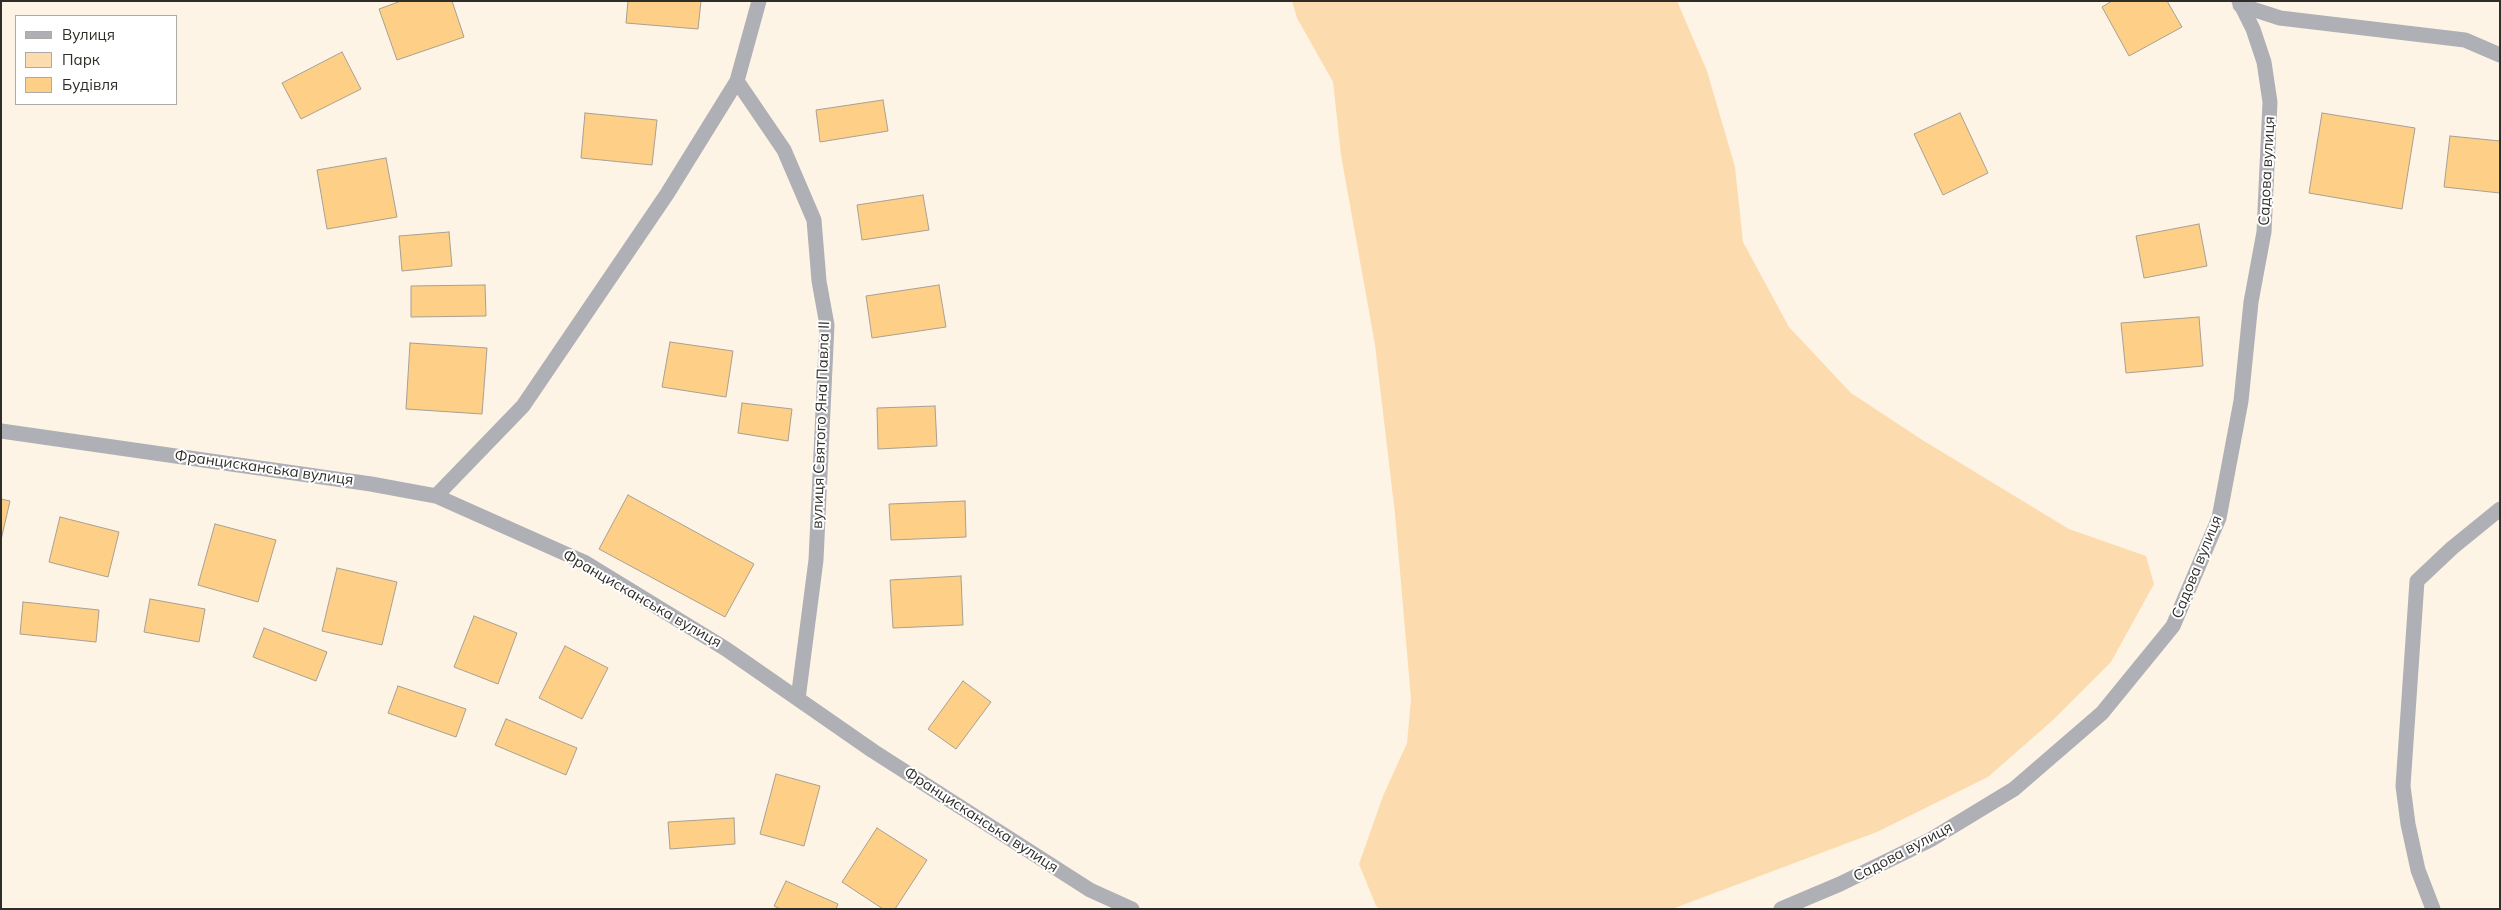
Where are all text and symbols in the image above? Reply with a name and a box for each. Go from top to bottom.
legend [15,15,178,105]
text: Вулиця [62,25,115,44]
text: Парк [62,50,100,69]
text: Будівля [62,75,118,94]
street label: Садова вулиця [2255,116,2279,226]
street label: вулиця Святого Яна Павла II [808,321,834,529]
street label: Францисканська вулиця [173,447,355,489]
street label: Садова вулиця [2168,513,2226,621]
street label: Францисканська вулиця [559,546,725,652]
street label: Францисканська вулиця [901,763,1061,877]
street label: Садова вулиця [1850,818,1956,886]

